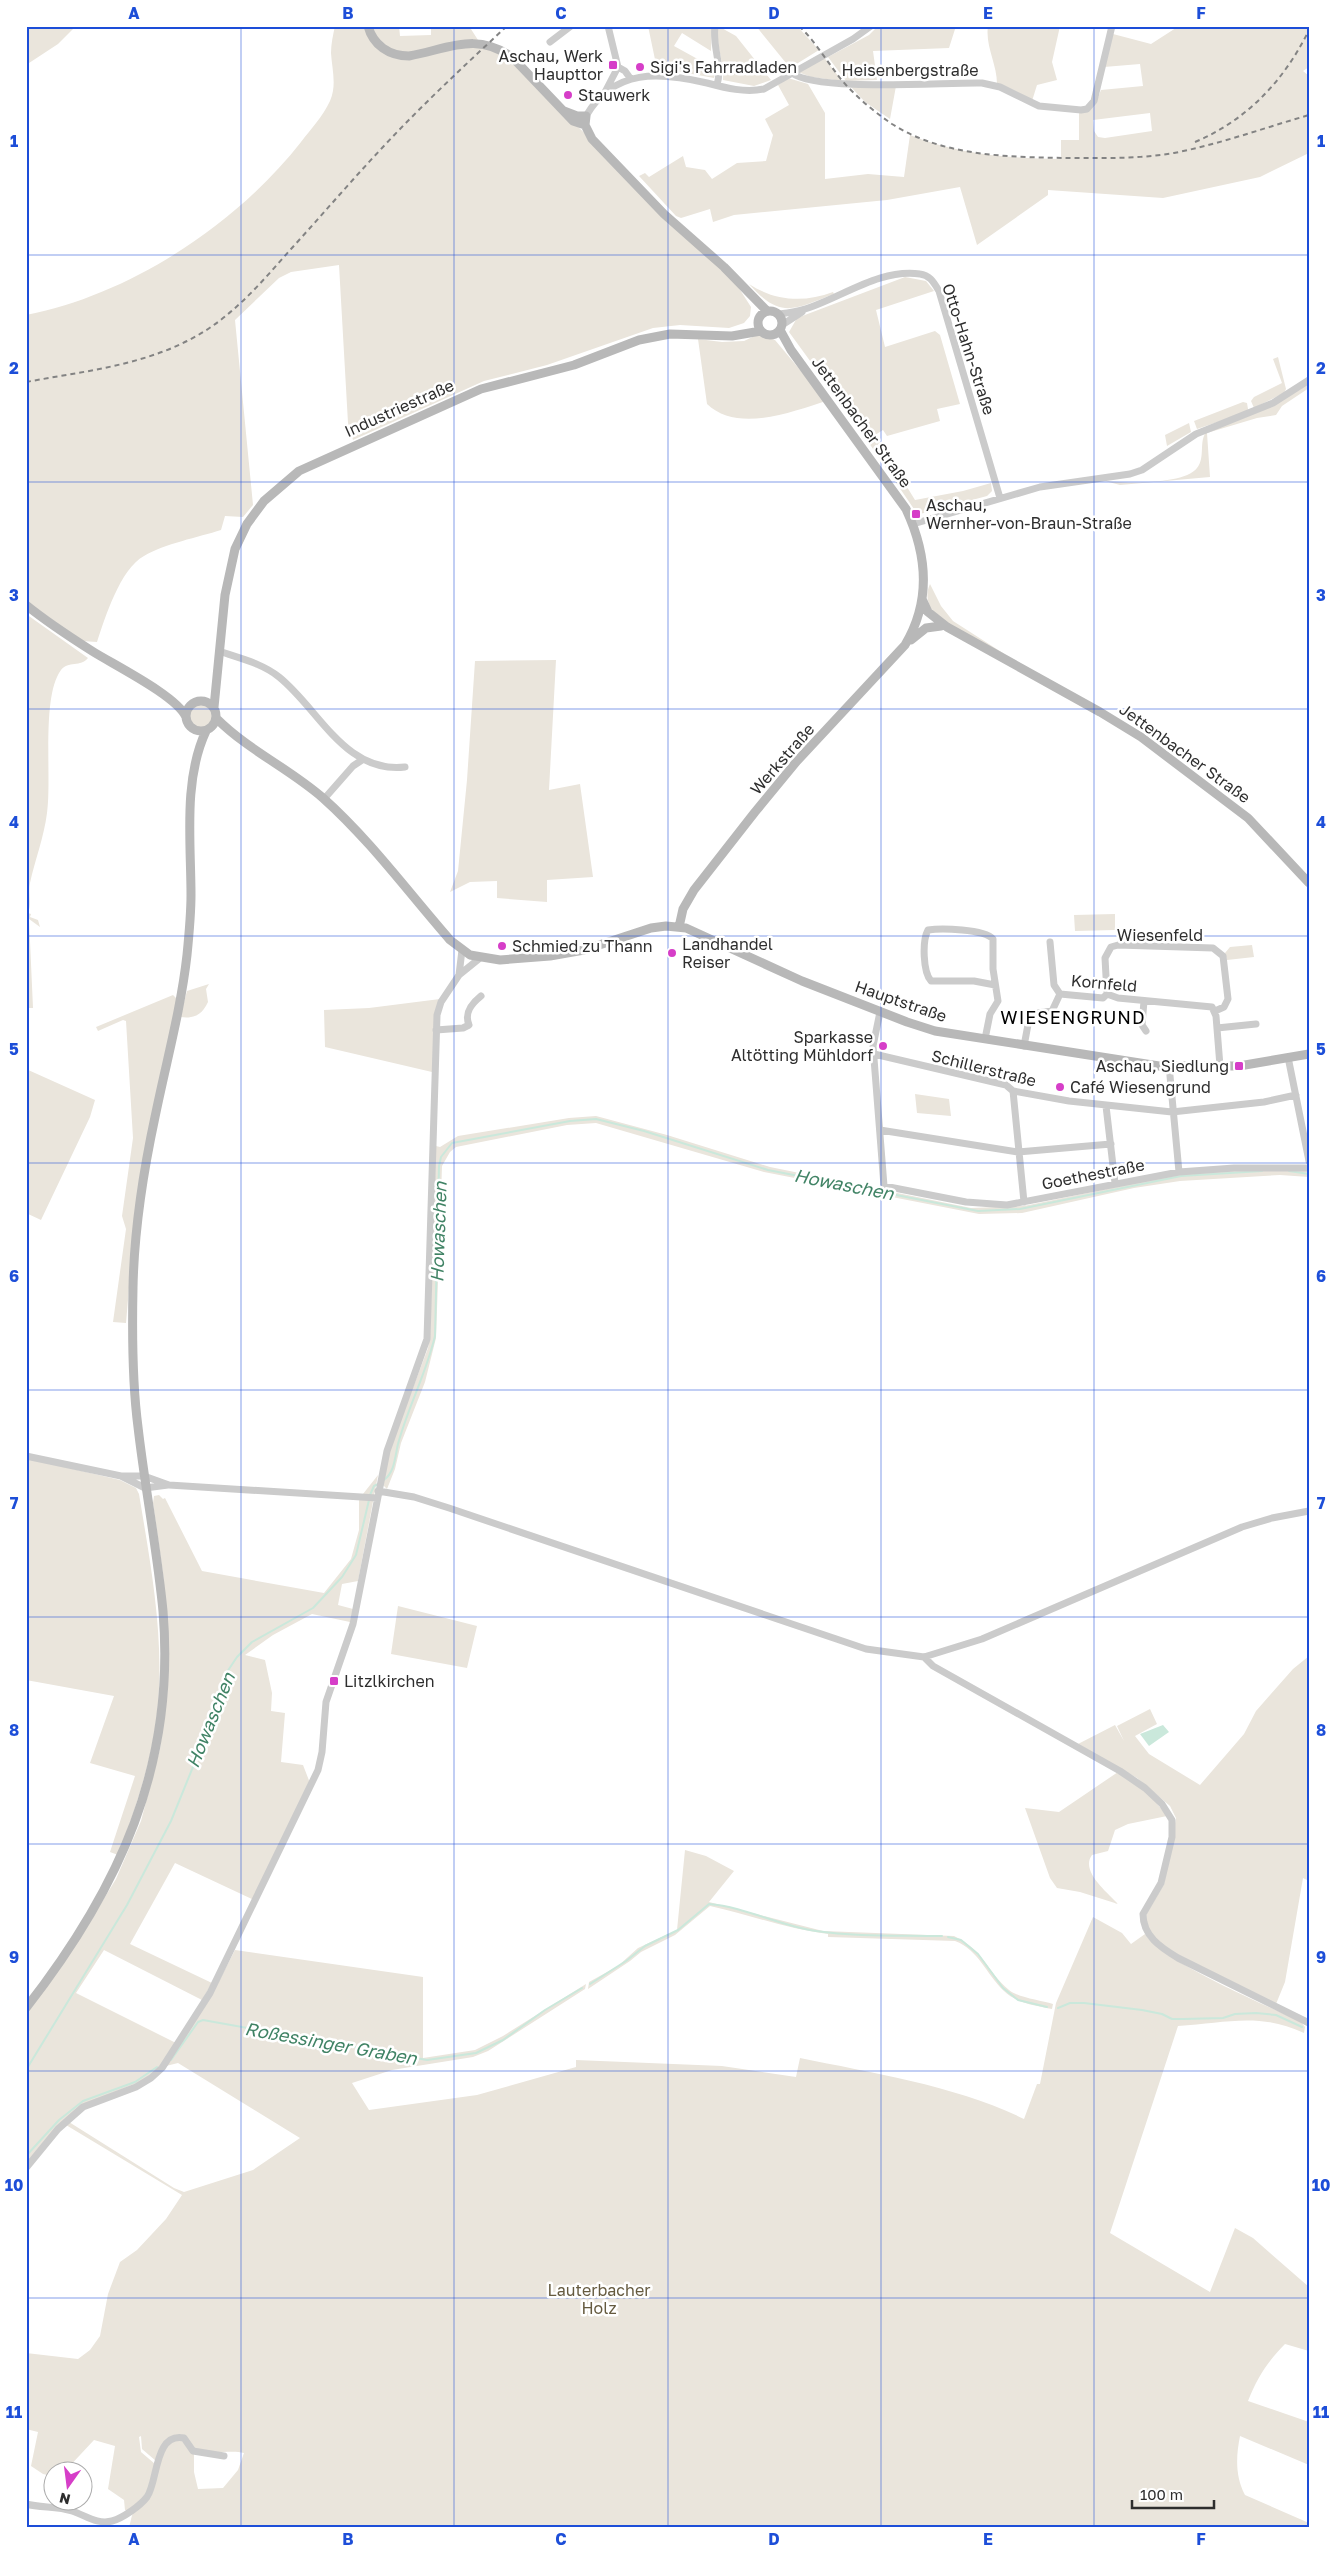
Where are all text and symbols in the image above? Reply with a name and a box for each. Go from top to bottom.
text: A [128,3,140,23]
text: B [342,3,354,23]
text: C [555,3,567,23]
text: D [768,3,780,23]
text: E [983,3,993,23]
text: F [1196,3,1206,23]
place label: Aschau, Werk Haupttor [499,46,603,84]
place label: Sigi's Fahrradladen [650,57,797,77]
marker: Aschau, Werk Haupttor [607,59,619,71]
street label: Heisenbergstraße [842,60,978,80]
marker: Sigi's Fahrradladen [634,61,646,73]
place label: Stauwerk [578,85,650,105]
marker: Stauwerk [562,89,574,101]
text: 1 [10,131,18,151]
text: 1 [1317,131,1325,151]
street label: Otto-Hahn-Straße [938,281,1000,417]
street label: Jettenbacher Straße [808,353,916,491]
text: 2 [9,358,19,378]
text: 2 [1316,358,1326,378]
street label: Industriestraße [341,375,457,441]
place label: Aschau, Wernher-von-Braun-Straße [926,495,1132,533]
marker: Aschau, Wernher-von-Braun-Straße [910,508,922,520]
text: 3 [9,585,19,605]
text: 3 [1316,585,1326,605]
street label: Jettenbacher Straße [1116,699,1254,807]
street label: Werkstraße [746,719,818,799]
text: 4 [9,812,19,832]
text: 4 [1316,812,1326,832]
street label: Wiesenfeld [1117,925,1203,945]
place label: Landhandel Reiser [682,934,773,972]
place label: Schmied zu Thann [512,936,653,956]
marker: Schmied zu Thann [496,940,508,952]
marker: Landhandel Reiser [666,947,678,959]
street label: Kornfeld [1070,970,1138,996]
street label: Hauptstraße [853,976,949,1026]
district label: WIESENGRUND [1000,1006,1146,1028]
place label: Sparkasse Altötting Mühldorf [731,1027,873,1065]
text: 5 [9,1039,19,1059]
text: 5 [1316,1039,1326,1059]
marker: Sparkasse Altötting Mühldorf [877,1040,889,1052]
street label: Schillerstraße [930,1045,1038,1091]
place label: Aschau, Siedlung [1096,1056,1229,1076]
marker: Aschau, Siedlung [1233,1060,1245,1072]
place label: Café Wiesengrund [1070,1077,1211,1097]
marker: Café Wiesengrund [1054,1081,1066,1093]
street label: Goethestraße [1040,1154,1146,1194]
water label: Howaschen [793,1164,896,1205]
water label: Howaschen [425,1180,451,1283]
text: 6 [9,1266,19,1286]
text: 6 [1316,1266,1326,1286]
text: 7 [10,1493,19,1513]
text: 7 [1317,1493,1326,1513]
water label: Howaschen [181,1668,239,1771]
place label: Litzlkirchen [344,1671,435,1691]
marker: Litzlkirchen [328,1675,340,1687]
text: 8 [9,1720,19,1740]
text: 8 [1316,1720,1326,1740]
text: 9 [9,1947,19,1967]
text: 9 [1316,1947,1326,1967]
water label: Roßessinger Graben [243,2017,420,2069]
text: 10 [5,2175,23,2195]
text: 10 [1312,2175,1330,2195]
park label: Lauterbacher Holz [548,2280,650,2318]
text: 11 [6,2402,22,2422]
text: 11 [1313,2402,1329,2422]
north arrow [42,2460,92,2510]
scale bar [1132,2478,1215,2510]
text: 100 m [1140,2485,1183,2503]
text: N [58,2490,72,2509]
text: A [128,2529,140,2549]
text: B [342,2529,354,2549]
text: C [555,2529,567,2549]
text: D [768,2529,780,2549]
text: E [983,2529,993,2549]
text: F [1196,2529,1206,2549]

